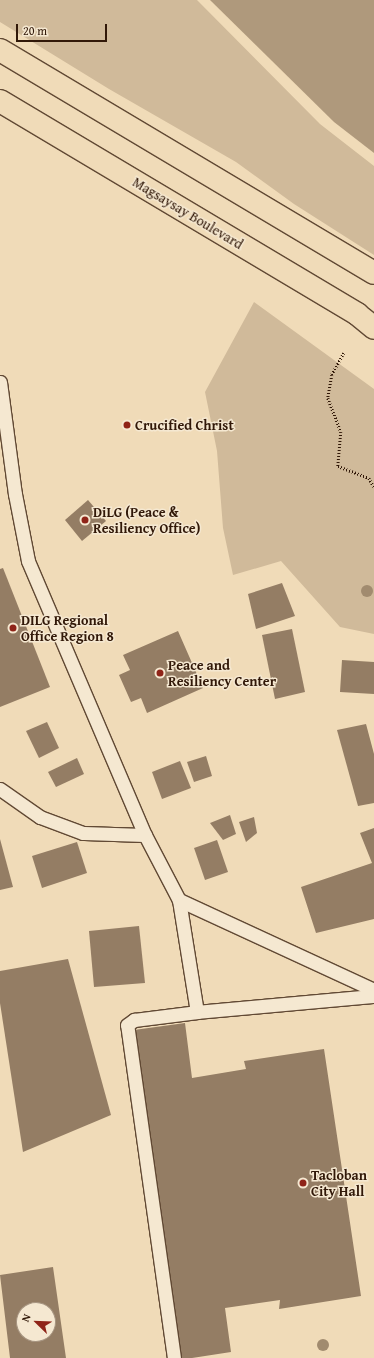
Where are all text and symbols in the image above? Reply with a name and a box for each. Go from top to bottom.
scale bar [18,16,109,42]
text: 20 m [23,22,47,39]
street label: Magsaysay Boulevard [130,173,246,253]
place label: Crucified Christ [135,417,234,433]
marker: Crucified Christ [122,420,132,430]
place label: DiLG (Peace & Resiliency Office) [93,504,200,536]
marker: DiLG (Peace & Resiliency Office) [80,515,90,525]
place label: DILG Regional Office Region 8 [21,612,114,644]
marker: DILG Regional Office Region 8 [8,623,18,633]
place label: Peace and Resiliency Center [168,657,276,690]
marker: Peace and Resiliency Center [155,668,165,678]
place label: Tacloban City Hall [311,1167,367,1200]
marker: Tacloban City Hall [298,1178,308,1188]
north arrow [16,1302,56,1342]
text: N [17,1311,35,1324]

